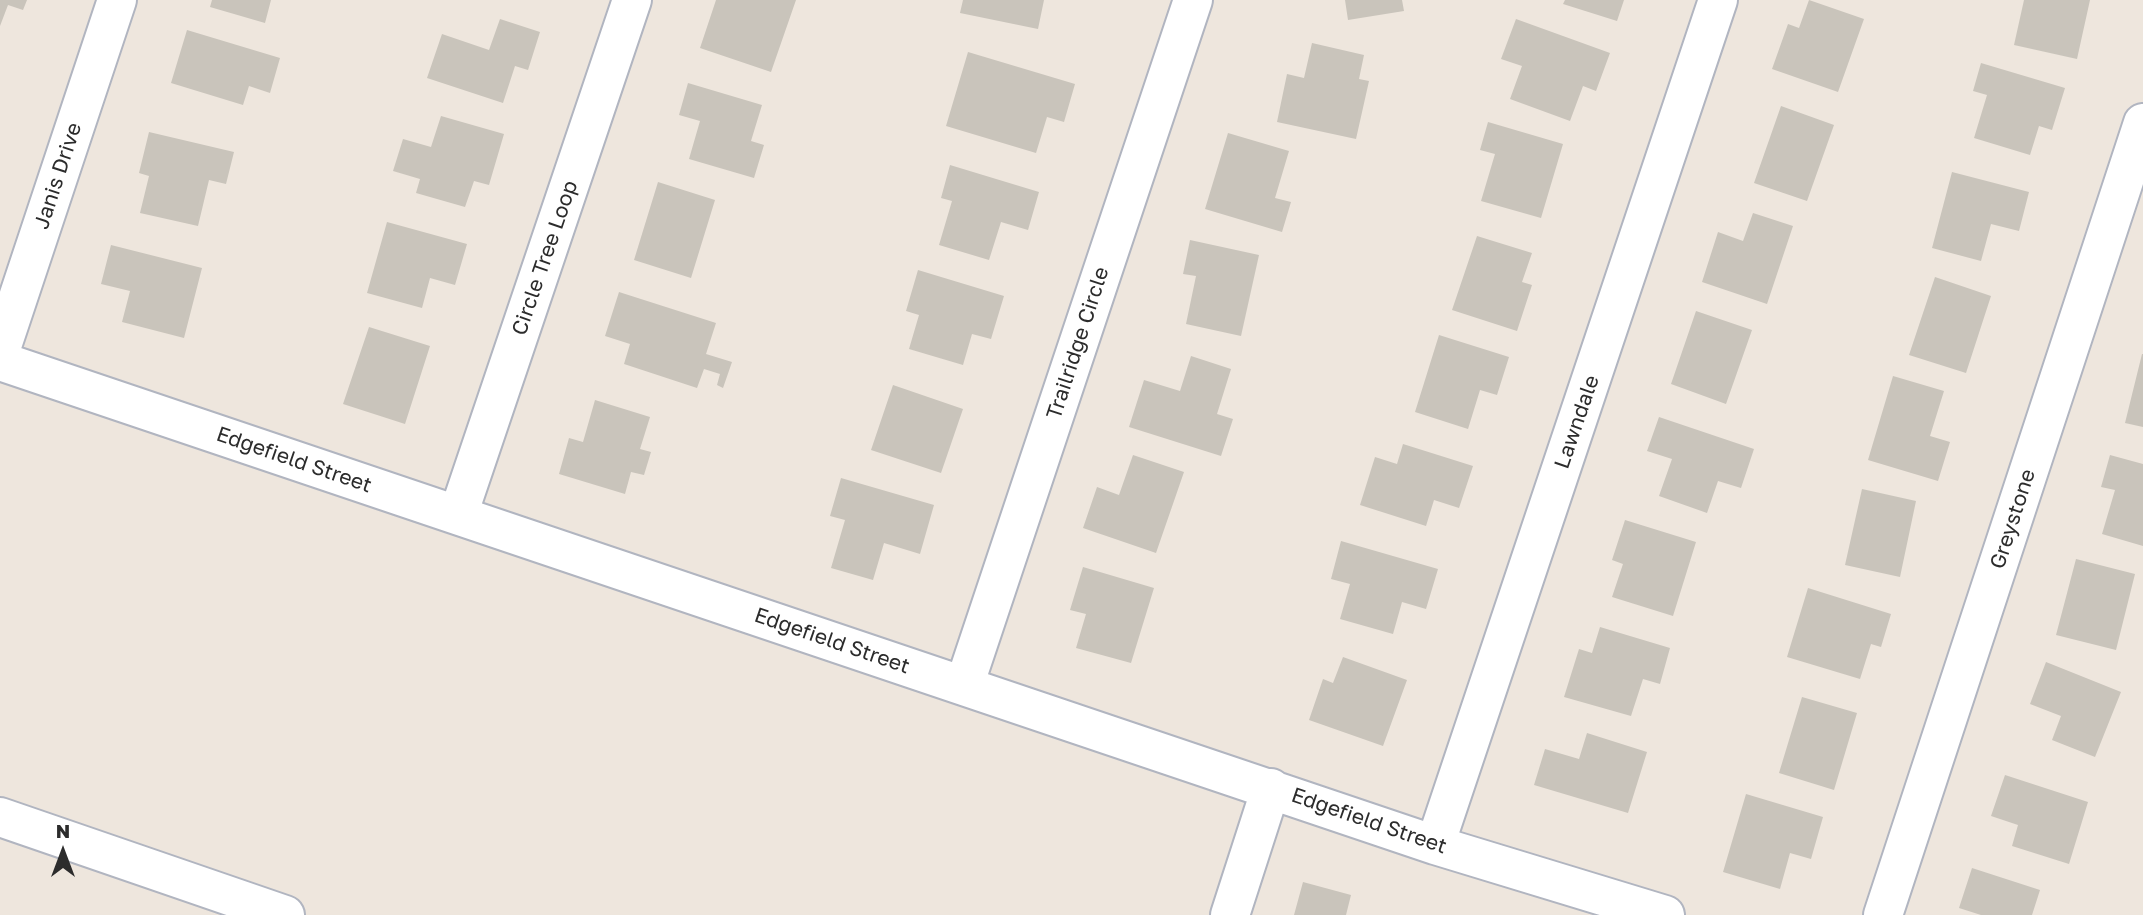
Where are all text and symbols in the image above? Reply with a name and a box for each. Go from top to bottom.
street label: Janis Drive [29,120,87,232]
street label: Circle Tree Loop [507,177,583,339]
street label: Trailridge Circle [1042,264,1114,422]
street label: Lawndale [1549,372,1605,472]
street label: Edgefield Street [213,422,375,498]
street label: Greystone [1985,466,2041,572]
street label: Edgefield Street [751,603,913,679]
street label: Edgefield Street [1288,783,1450,859]
north arrow [28,817,98,887]
text: N [56,819,70,842]

